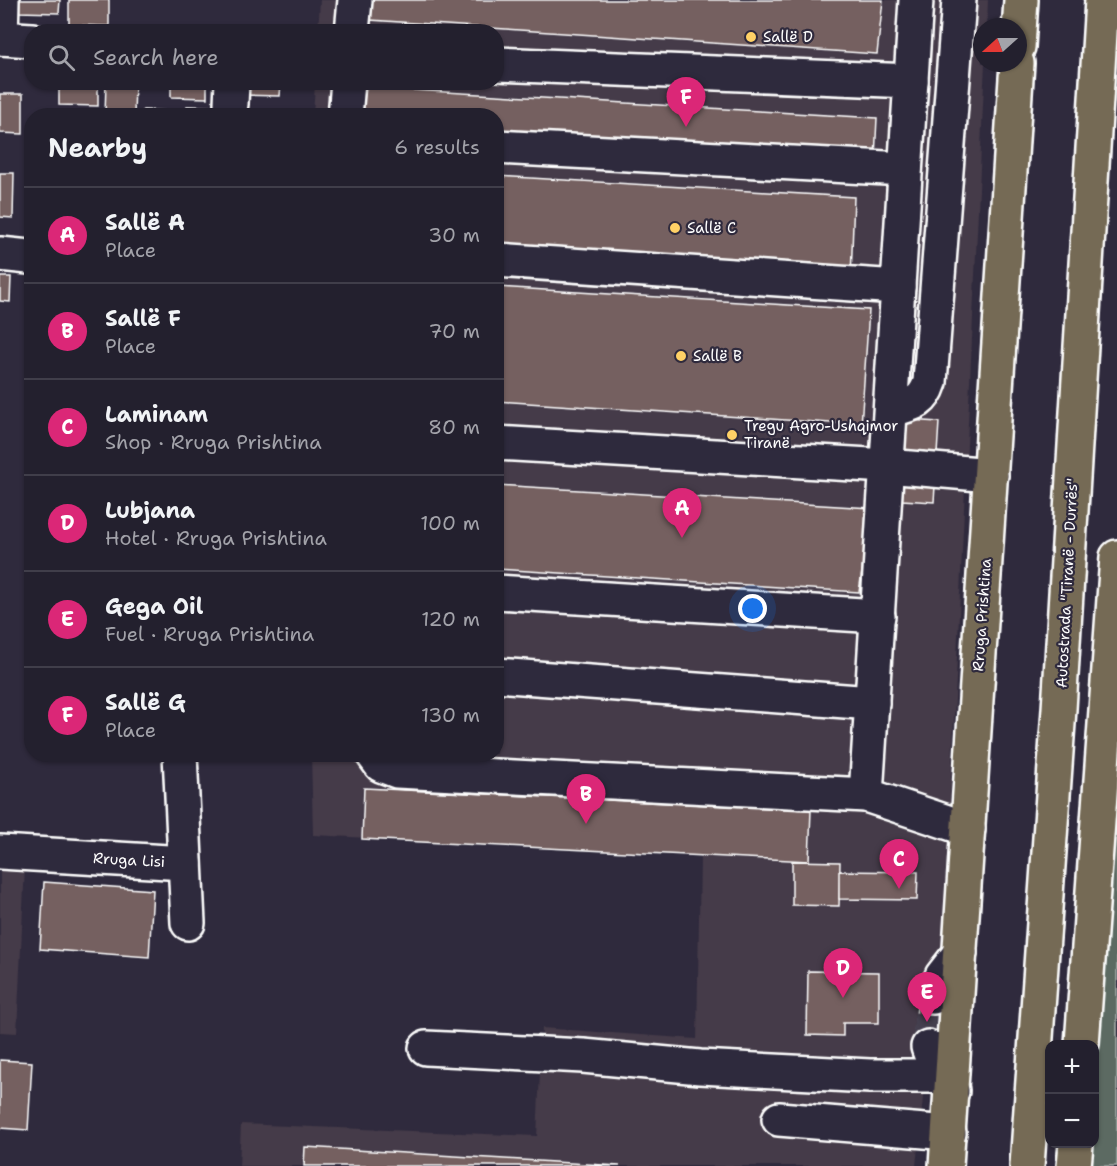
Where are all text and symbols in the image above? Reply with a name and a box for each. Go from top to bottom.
north arrow [973,18,1027,72]
search box [24,24,504,90]
place label: Sallë D [763,27,813,47]
marker: Sallë D [744,30,758,44]
icon: search [45,41,78,74]
text: Search here [93,43,219,72]
pin: F [666,78,706,127]
text: Nearby [48,130,147,165]
text: 6 results [394,134,480,160]
text: Sallë A [105,208,185,237]
place label: Sallë C [687,218,736,238]
marker: Sallë C [668,221,682,235]
text: A [60,222,75,248]
text: 30 m [428,222,480,248]
text: Place [105,237,156,263]
text: Sallë F [105,304,181,333]
text: B [61,318,74,344]
text: 70 m [428,318,480,344]
text: Place [105,333,156,359]
place label: Sallë B [693,346,742,366]
marker: Sallë B [674,349,688,363]
text: Laminam [105,400,208,429]
text: C [61,414,74,440]
text: 80 m [428,414,480,440]
place label: Tregu Agro-Ushqimor Tiranë [744,416,898,453]
marker: Tregu Agro-Ushqimor Tiranë [725,428,739,442]
text: Shop · Rruga Prishtina [105,429,322,455]
street label: Autostrada "Tiranë - Durrës" [1052,477,1082,689]
pin: A [662,488,702,538]
text: Lubjana [105,496,195,525]
text: D [60,510,75,536]
text: 100 m [420,510,480,536]
text: Hotel · Rruga Prishtina [105,525,327,551]
street label: Rruga Prishtina [968,557,996,672]
text: Gega Oil [105,592,203,621]
your location [738,594,767,623]
text: E [61,606,74,632]
text: 120 m [421,606,480,632]
text: Fuel · Rruga Prishtina [105,621,314,647]
text: Sallë G [105,688,186,717]
text: F [62,702,73,728]
text: 130 m [421,702,480,728]
text: Place [105,717,156,743]
pin: B [566,774,606,824]
pin: C [880,840,918,889]
street label: Rruga Lisi [92,848,166,872]
pin: D [824,948,862,998]
pin: E [908,972,946,1022]
map controls [1045,1040,1099,1148]
button: + [1045,1040,1099,1094]
button: − [1045,1094,1099,1148]

